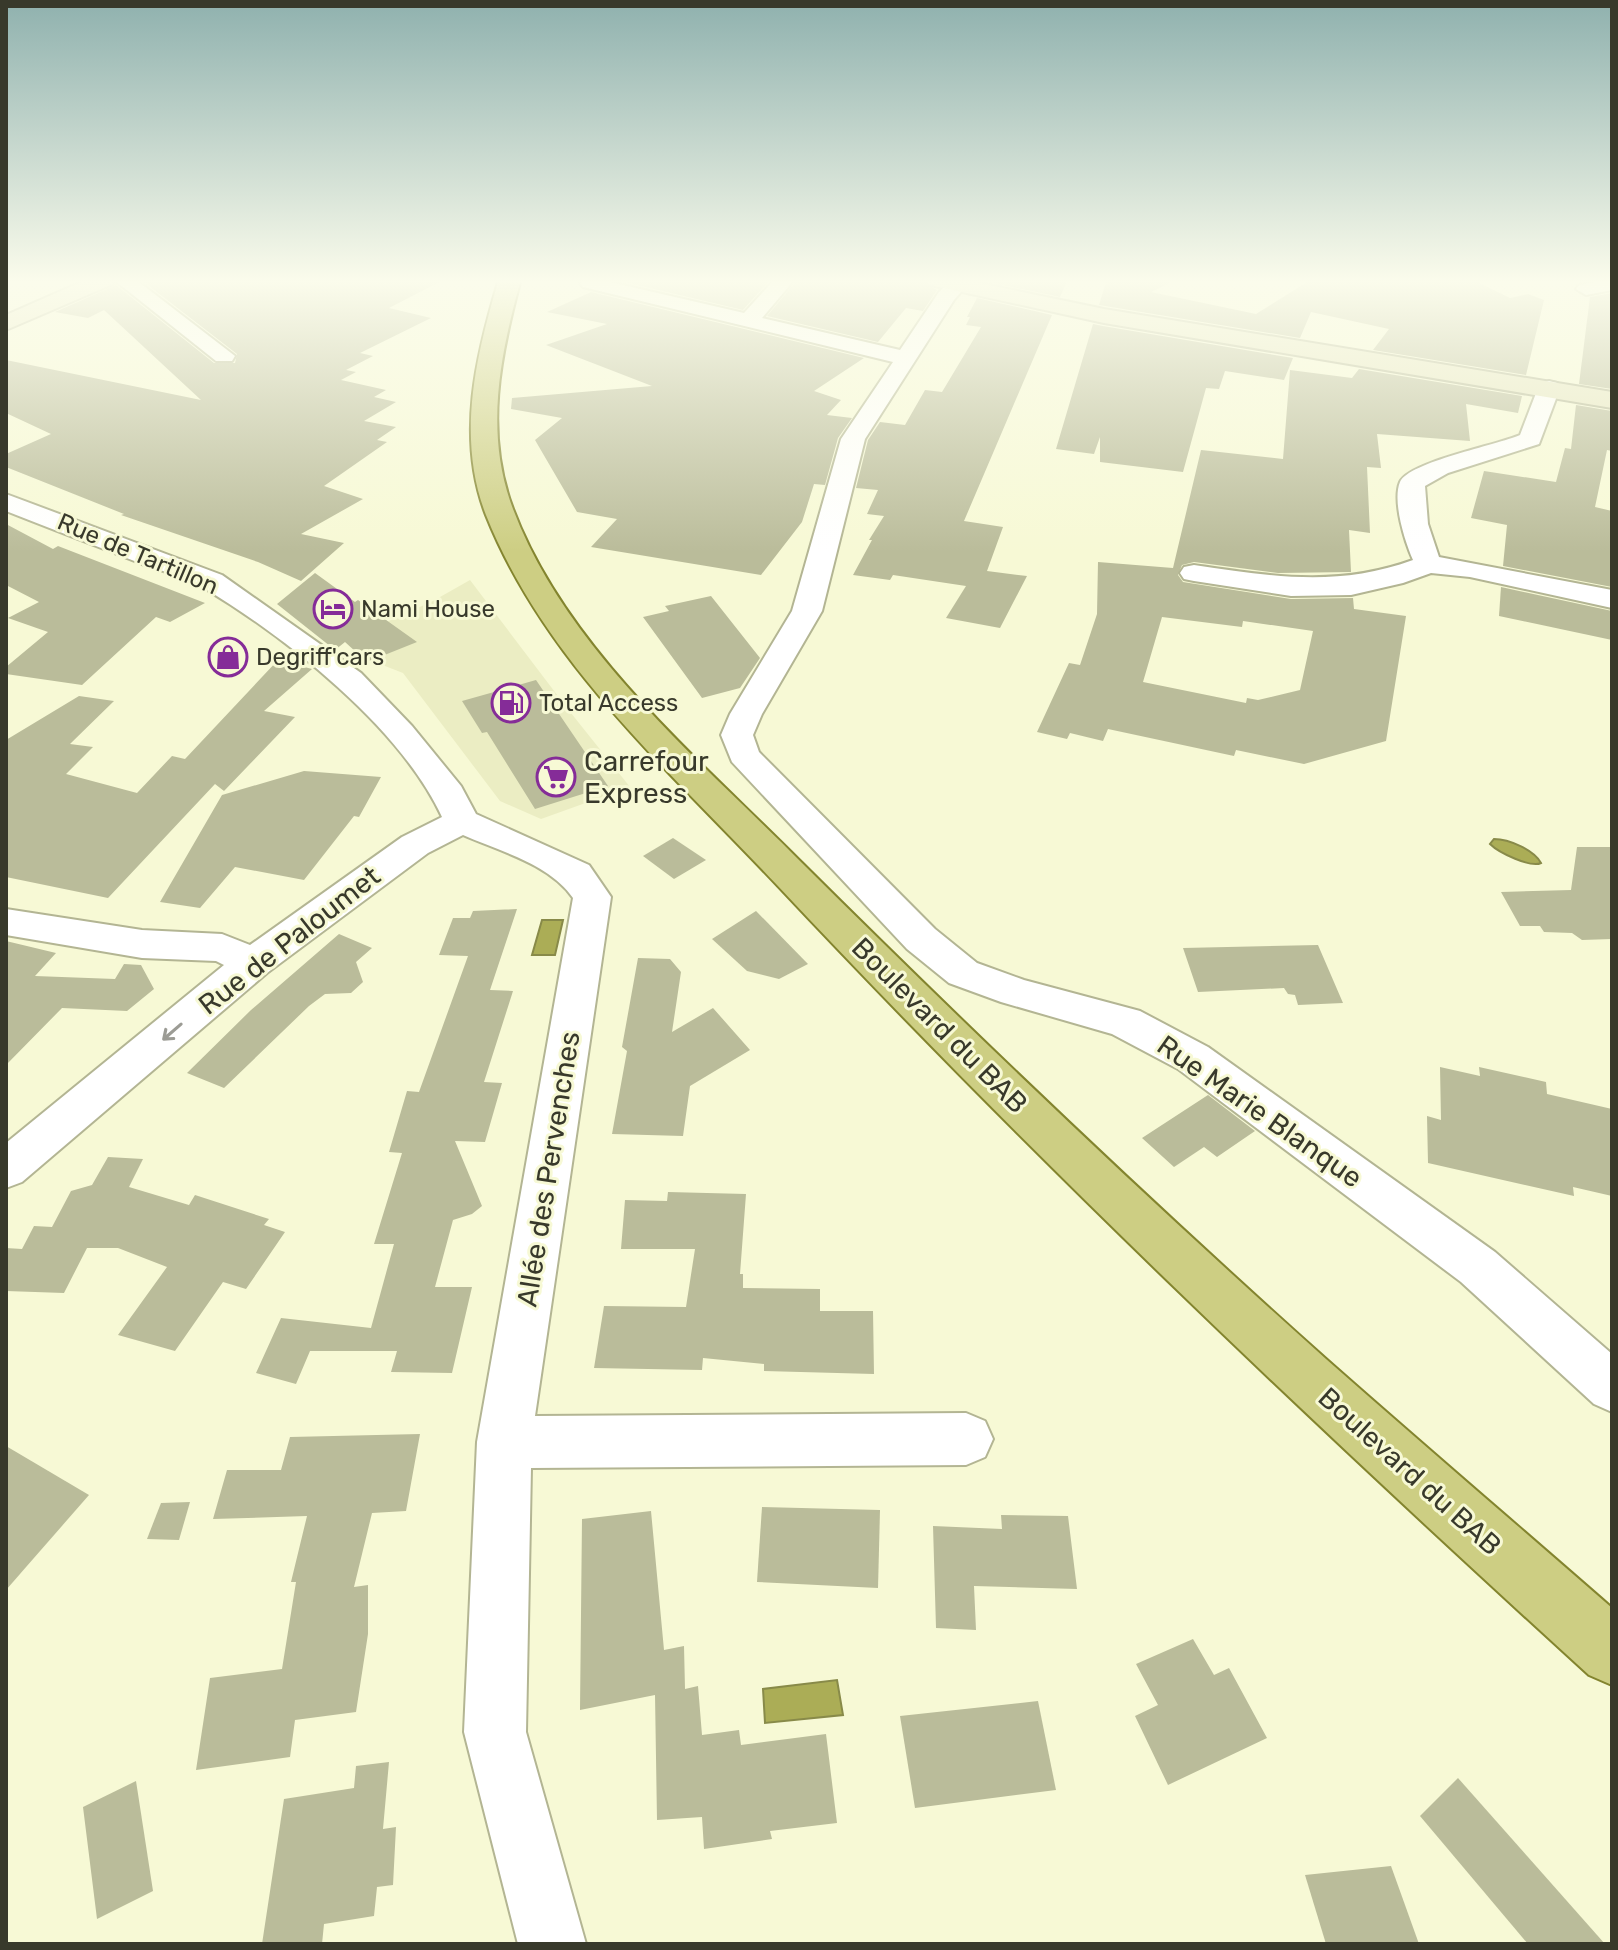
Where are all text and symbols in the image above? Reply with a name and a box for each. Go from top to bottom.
street label: Rue de Tartillon [53,508,223,600]
hotel icon: Nami House [312,588,354,630]
place label: Nami House [361,595,495,623]
shop icon: Degriff'cars [207,636,249,678]
place label: Degriff'cars [256,643,384,671]
fuel station icon: Total Access [490,682,532,724]
place label: Total Access [539,689,678,717]
place label: Carrefour Express [584,745,709,810]
supermarket icon: Carrefour Express [535,756,577,798]
street label: Rue de Paloumet [192,859,387,1022]
street label: Boulevard du BAB [845,931,1034,1120]
one-way arrow [162,1023,183,1041]
street label: Rue Marie Blanque [1151,1028,1369,1194]
street label: Allée des Pervenches [510,1029,587,1309]
street label: Boulevard du BAB [1312,1381,1508,1562]

